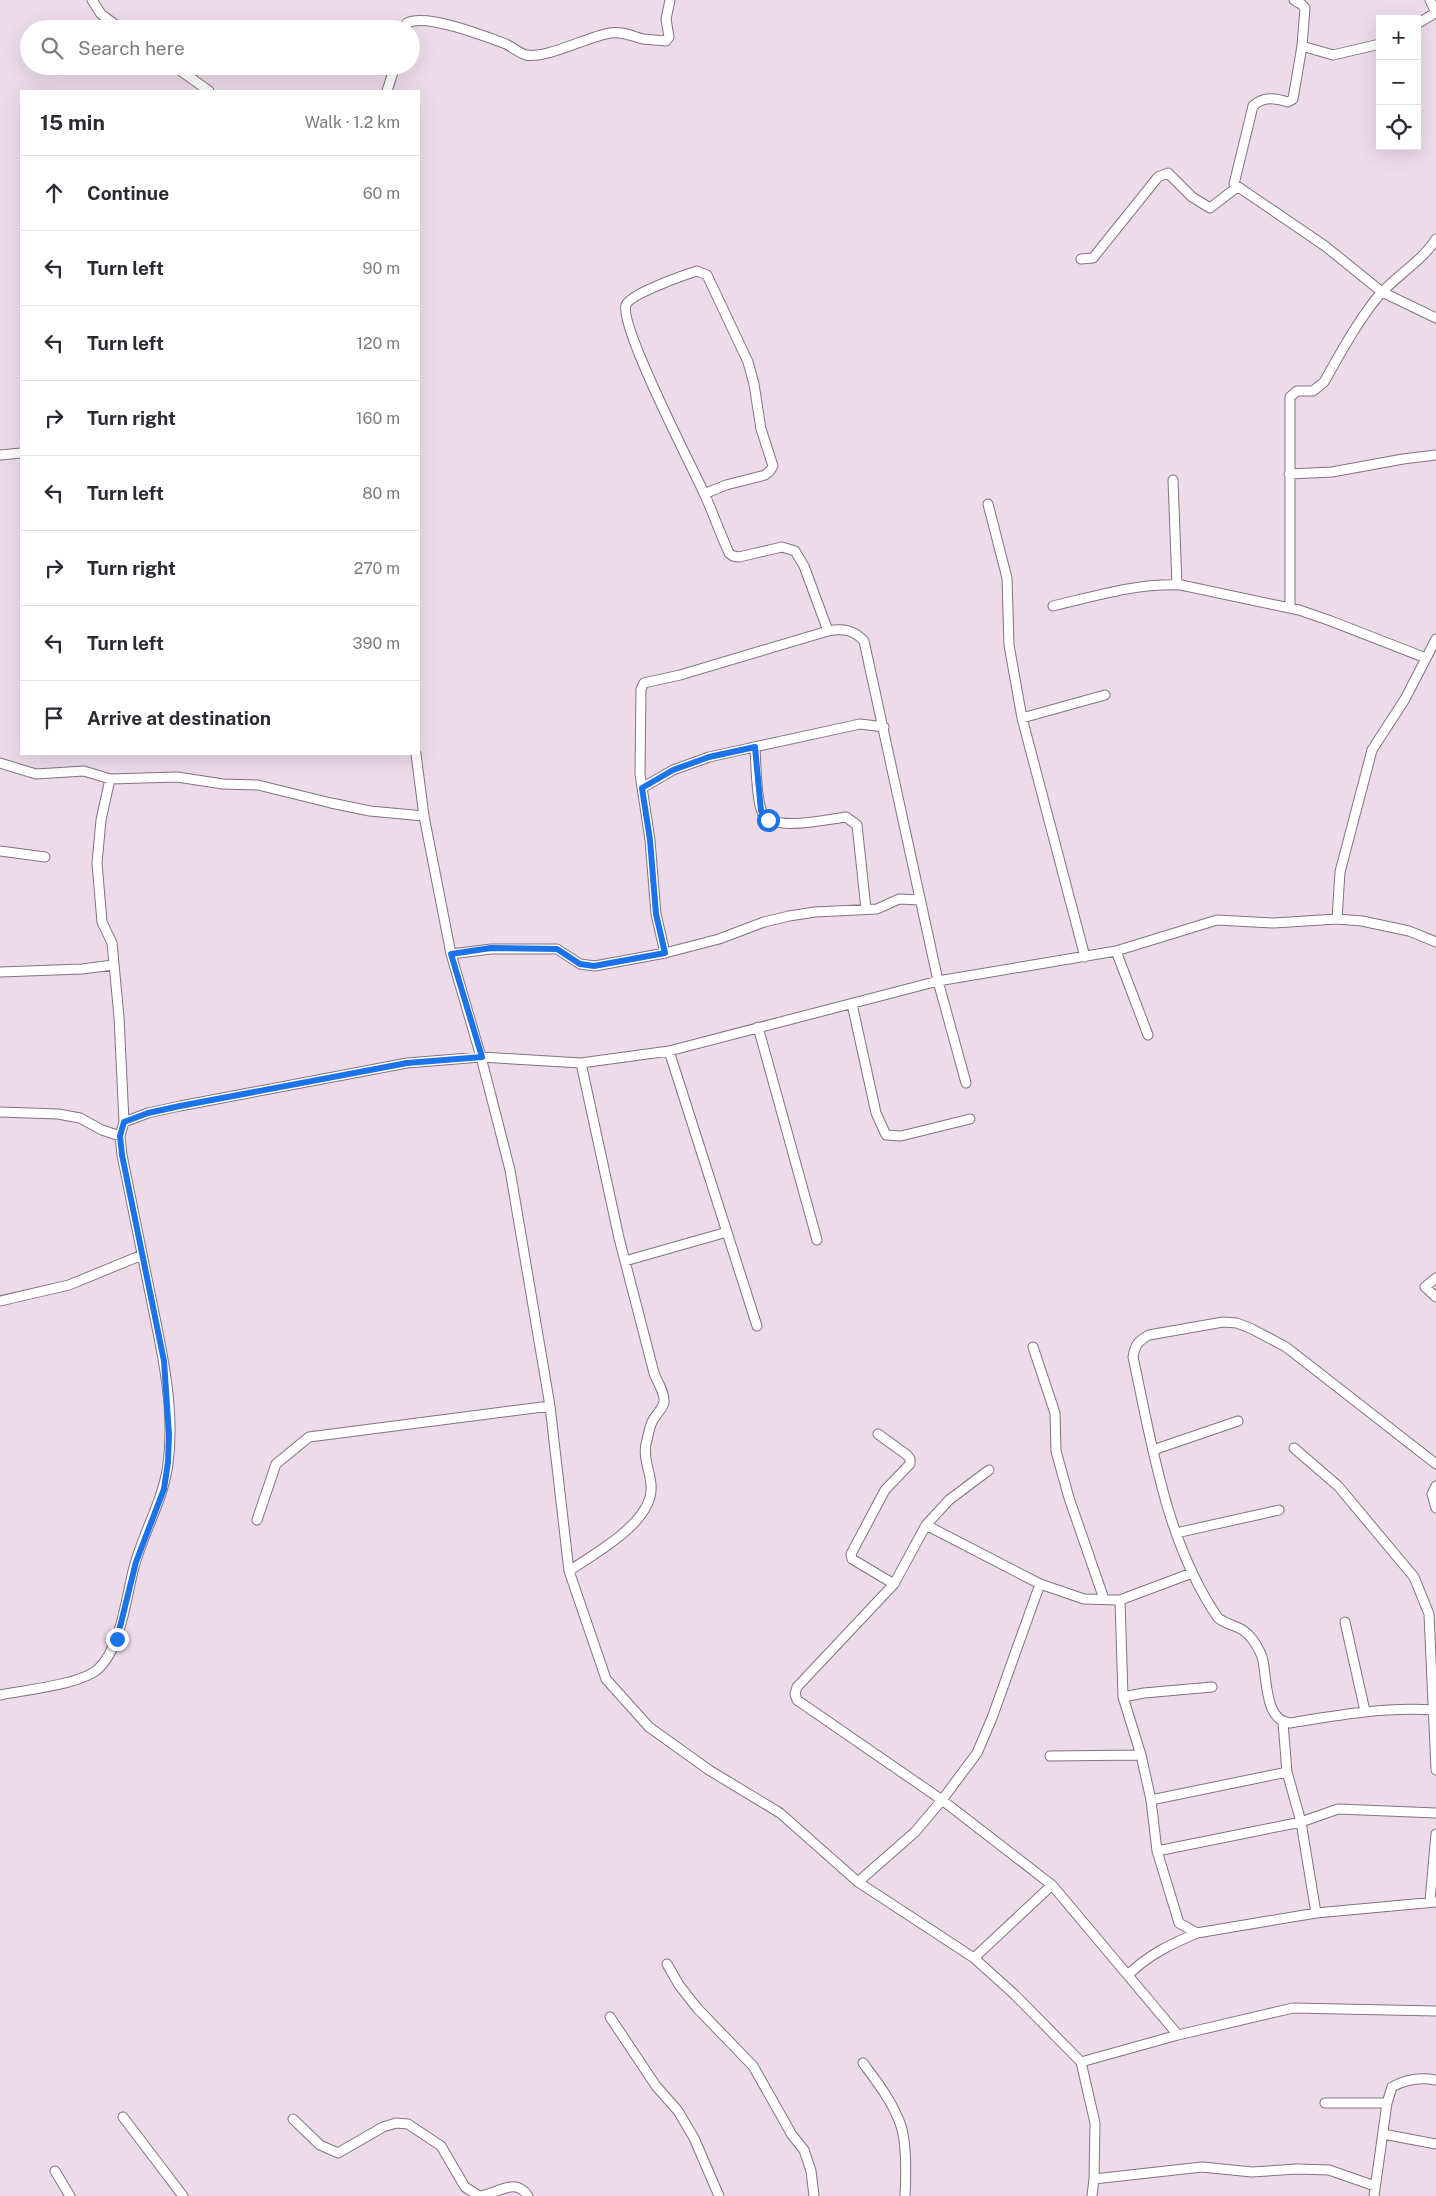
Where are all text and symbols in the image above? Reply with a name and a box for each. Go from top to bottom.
map controls [1376,15,1421,150]
button: + [1376,15,1421,60]
search box [20,20,420,75]
icon: search [38,34,66,62]
text: Search here [78,37,185,59]
button: − [1376,60,1421,105]
button: locate [1376,105,1421,150]
text: 15 min [40,110,105,135]
text: Walk · 1.2 km [305,113,400,132]
icon: ahead [40,179,68,207]
text: Continue [87,182,169,204]
text: 60 m [363,184,400,203]
icon: left [40,254,68,282]
text: Turn left [87,257,164,279]
text: 90 m [363,259,400,278]
icon: left [40,329,68,357]
text: Turn left [87,332,164,354]
text: 120 m [356,334,400,353]
icon: right [40,404,68,432]
text: Turn right [87,407,176,429]
text: 160 m [356,409,400,428]
icon: left [40,479,68,507]
text: Turn left [87,482,164,504]
text: 80 m [362,484,400,503]
icon: right [40,554,68,582]
text: Turn right [87,557,176,579]
text: 270 m [354,559,400,578]
icon: left [40,629,68,657]
text: Turn left [87,632,164,654]
text: 390 m [353,634,400,653]
icon: arrive [40,704,68,732]
text: Arrive at destination [87,707,271,729]
route start [757,809,780,832]
route end [106,1628,129,1651]

